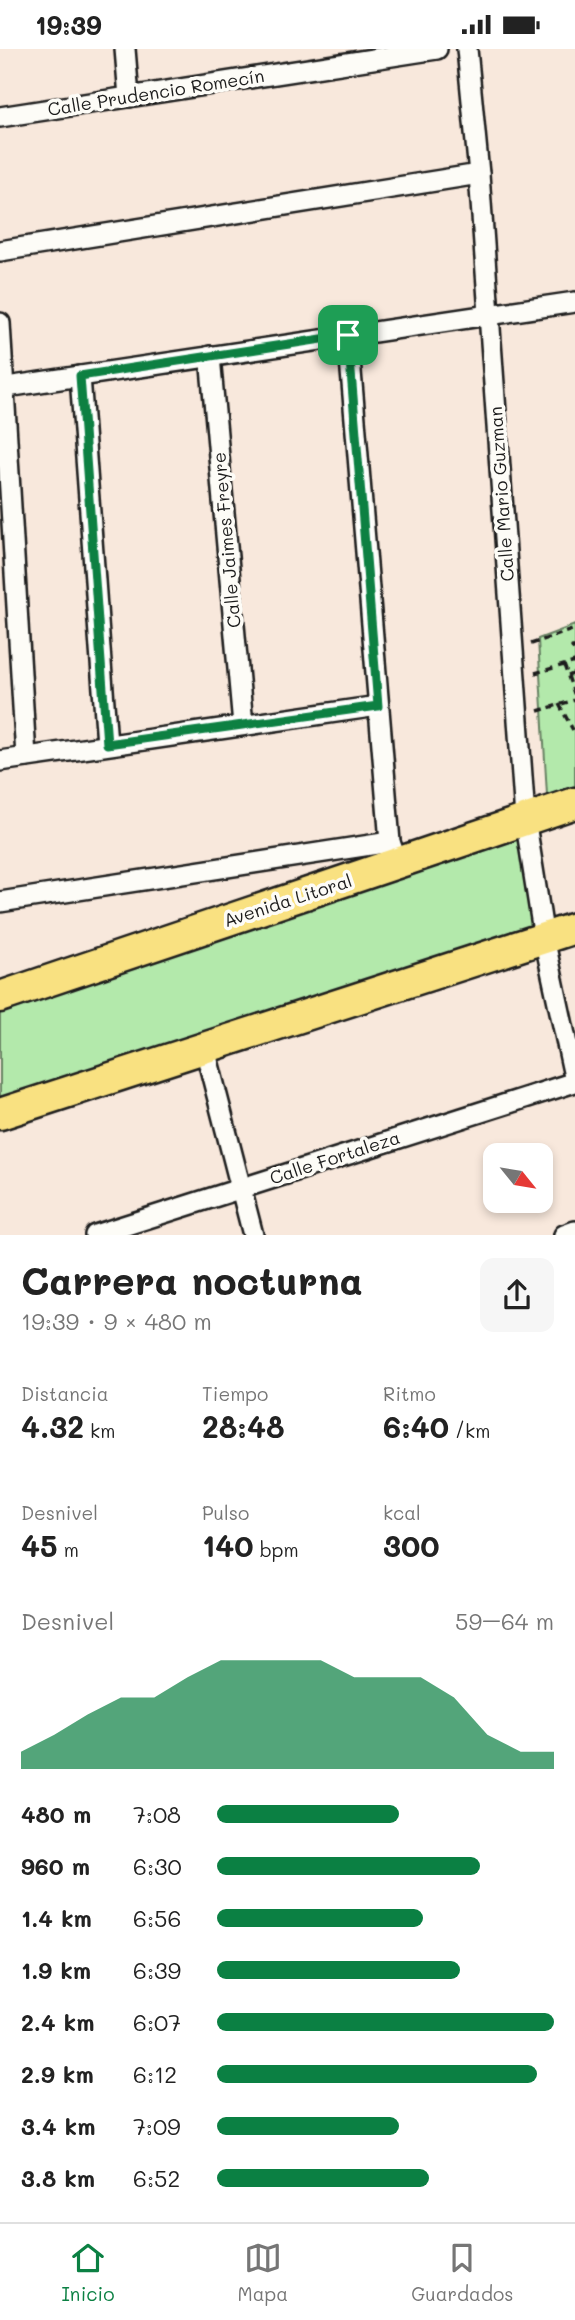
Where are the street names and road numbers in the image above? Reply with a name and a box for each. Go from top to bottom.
street label: Calle Prudencio Romecín [46,63,266,121]
street label: Calle Mario Guzman [483,406,519,582]
street label: Calle Jaimes Freyre [206,451,246,629]
street label: Avenida Litoral [220,868,355,932]
street label: Calle Fortaleza [266,1125,403,1189]

